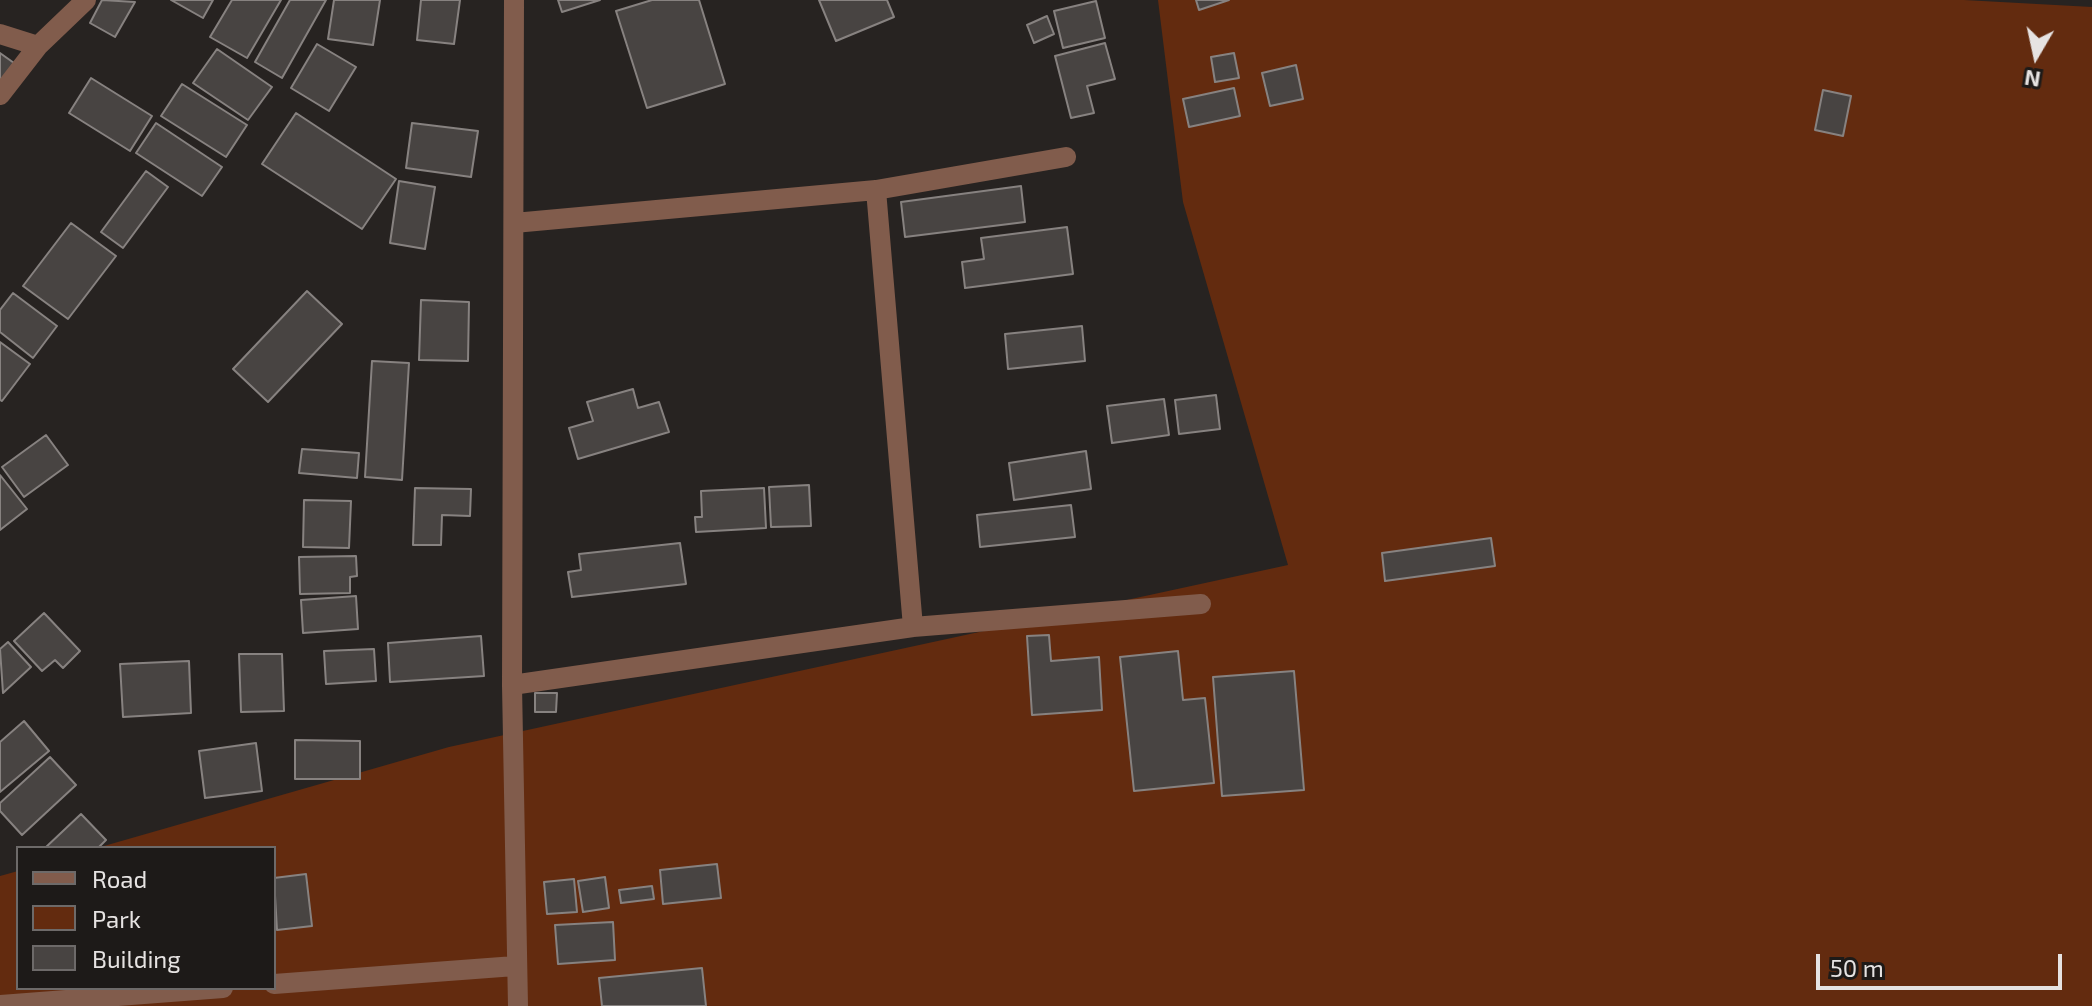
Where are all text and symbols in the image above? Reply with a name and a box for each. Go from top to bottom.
north arrow [1996,16,2076,96]
text: N [2022,66,2042,94]
legend [16,846,276,990]
text: Road [92,864,147,893]
text: Park [92,904,141,933]
scale bar [1820,938,2066,988]
text: Building [92,944,181,973]
text: 50 m [1830,953,1884,982]

